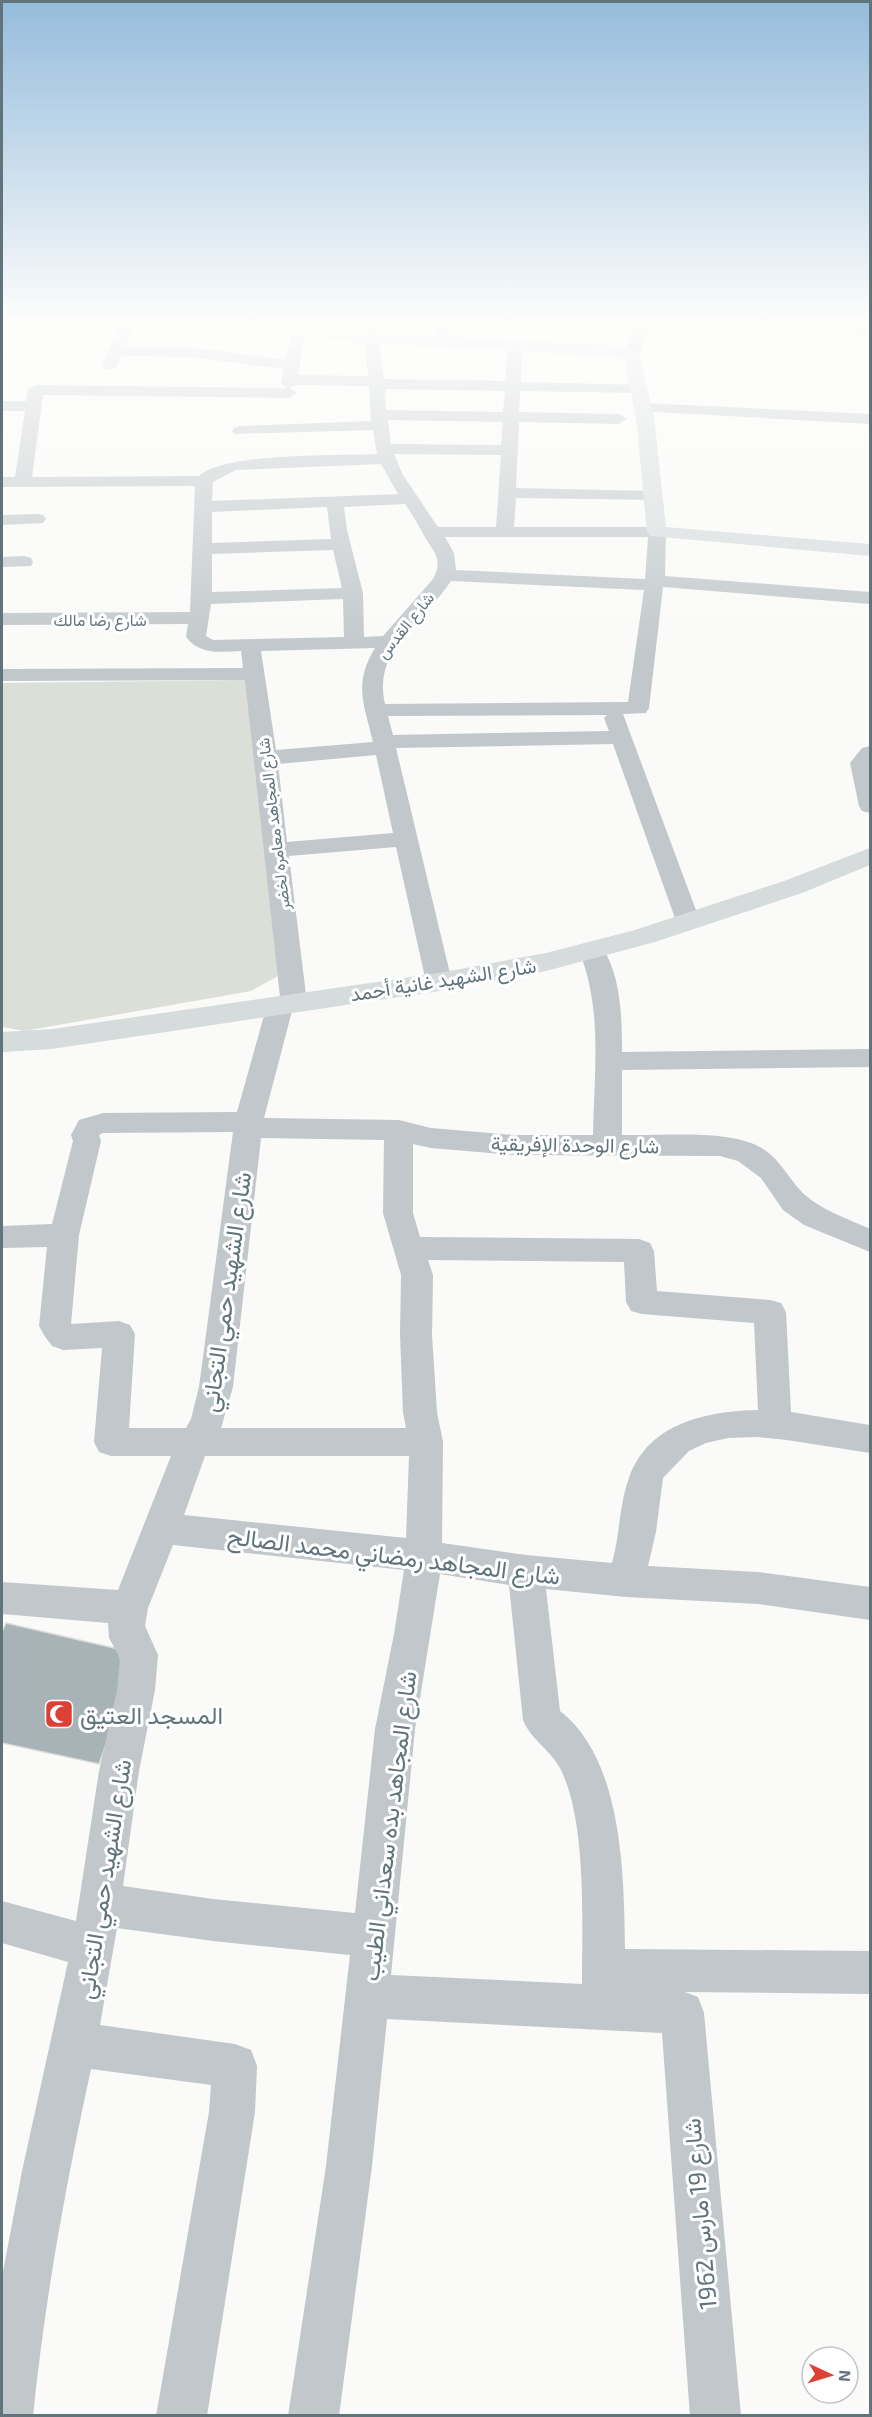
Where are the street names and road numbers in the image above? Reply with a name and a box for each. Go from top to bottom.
street label: شارع القدس [373,588,440,664]
street label: شارع رضا مالك [54,610,147,632]
street label: شارع المجاهد معامره لخضر [253,736,296,912]
street label: شارع الشهيد غانية أحمد [348,952,538,1009]
street label: شارع الوحدة الإفريقية [491,1131,659,1160]
street label: شارع الشهيد حمي التجاني [194,1170,262,1415]
street label: شارع المجاهد رمضاني محمد الصالح [225,1520,562,1596]
street label: شارع المجاهد بده سعداني الطيب [355,1669,427,1983]
street label: شارع الشهيد حمي التجاني [70,1757,142,2002]
street label: شارع 19 مارس 1962 [676,2117,725,2311]

